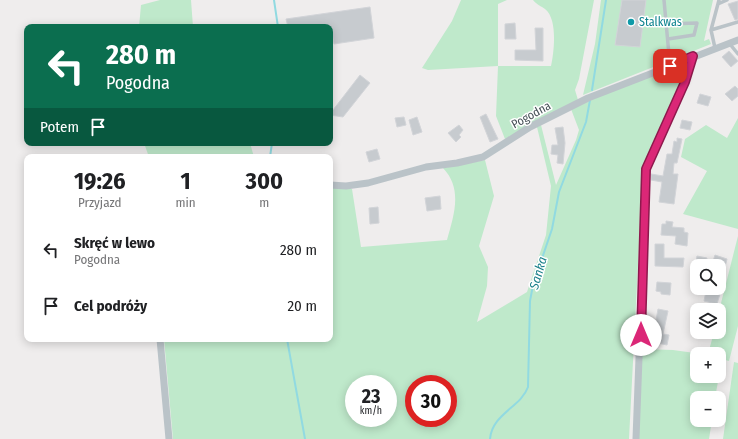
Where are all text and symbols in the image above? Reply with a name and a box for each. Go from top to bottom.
place label: Stalkwas [639,15,682,29]
marker: Stalkwas [626,17,636,27]
text: 280 m [106,38,176,71]
icon: left [40,40,92,92]
pin [653,49,687,83]
icon: arrive [659,55,681,77]
text: Pogodna [106,72,170,94]
street label: Pogodna [509,98,553,131]
icon: arrive [87,116,109,138]
text: Potem [40,118,79,136]
text: 19:26 [74,167,126,195]
text: 1 [181,167,191,195]
text: 300 [246,167,283,195]
text: Przyjazd [78,195,122,210]
text: min [176,195,196,210]
text: m [259,195,269,210]
text: Skręć w lewo [74,234,155,252]
icon: left [40,239,62,261]
text: 280 m [280,241,317,259]
text: Pogodna [74,252,120,267]
water label: Sanka [526,255,550,292]
map controls [690,259,726,427]
button: search [690,259,726,295]
icon: arrive [40,295,62,317]
text: Cel podróży [74,297,147,315]
text: 20 m [288,297,317,315]
button: layers [690,303,726,339]
position arrow [620,314,662,356]
button: + [690,347,726,383]
speed limit sign: 30 [405,375,457,427]
text: 23 [362,384,380,408]
button: − [690,391,726,427]
text: km/h [360,405,382,417]

